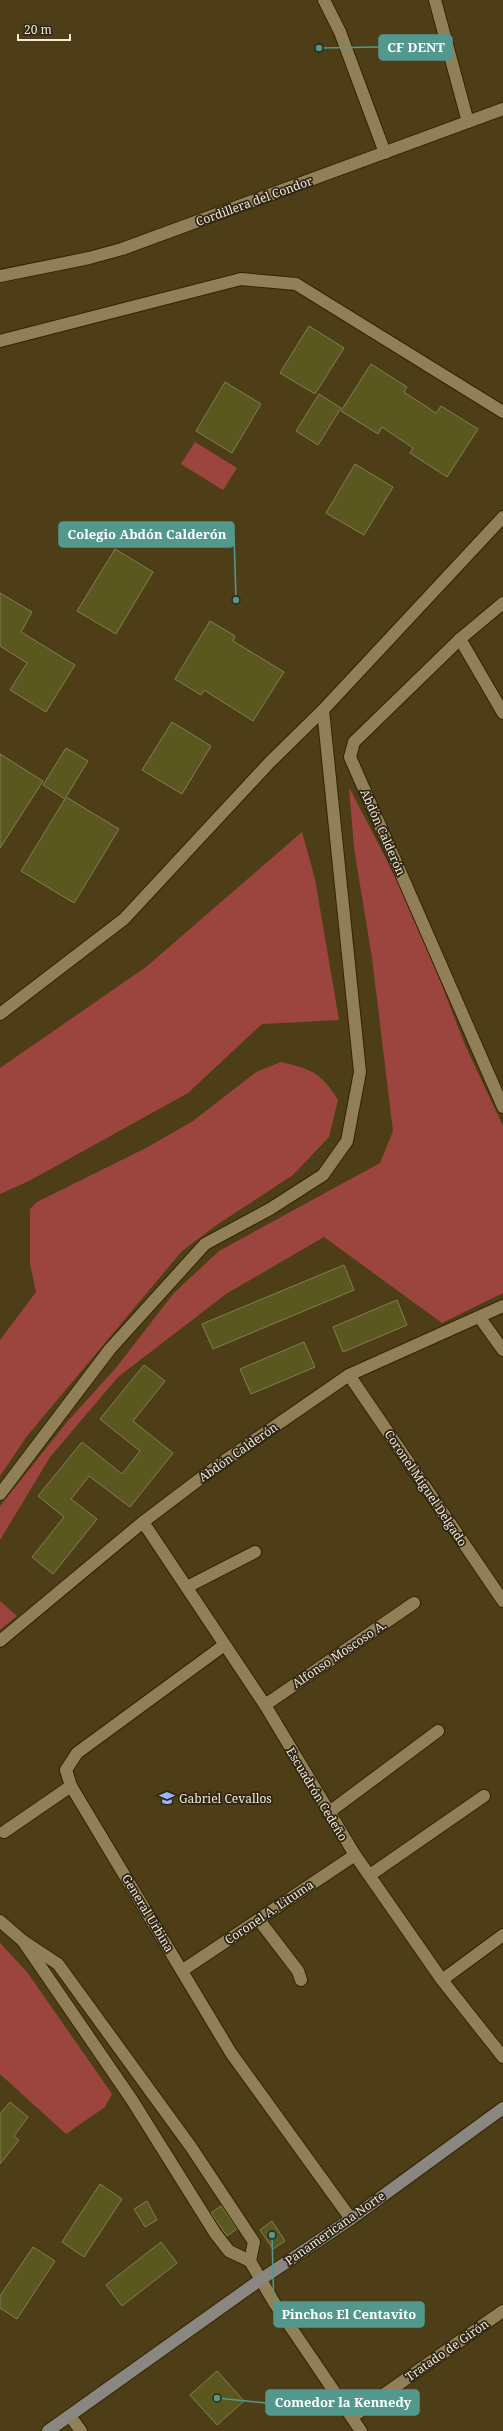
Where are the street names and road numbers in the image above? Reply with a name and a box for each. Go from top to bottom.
street label: Cordillera del Condor [193,172,315,230]
street label: Abdón Calderón [356,786,410,878]
street label: Abdón Calderón [195,1418,281,1486]
street label: Coronel Miguel Delgado [381,1427,471,1549]
street label: Alfonso Moscoso A. [289,1616,389,1692]
street label: Escuadrón Cedeño [282,1744,352,1844]
street label: General Urbina [118,1871,178,1955]
street label: Coronel A. Lituma [221,1876,317,1948]
street label: Panamericana Norte [282,2187,388,2269]
street label: Tratado de Girón [402,2315,492,2385]

